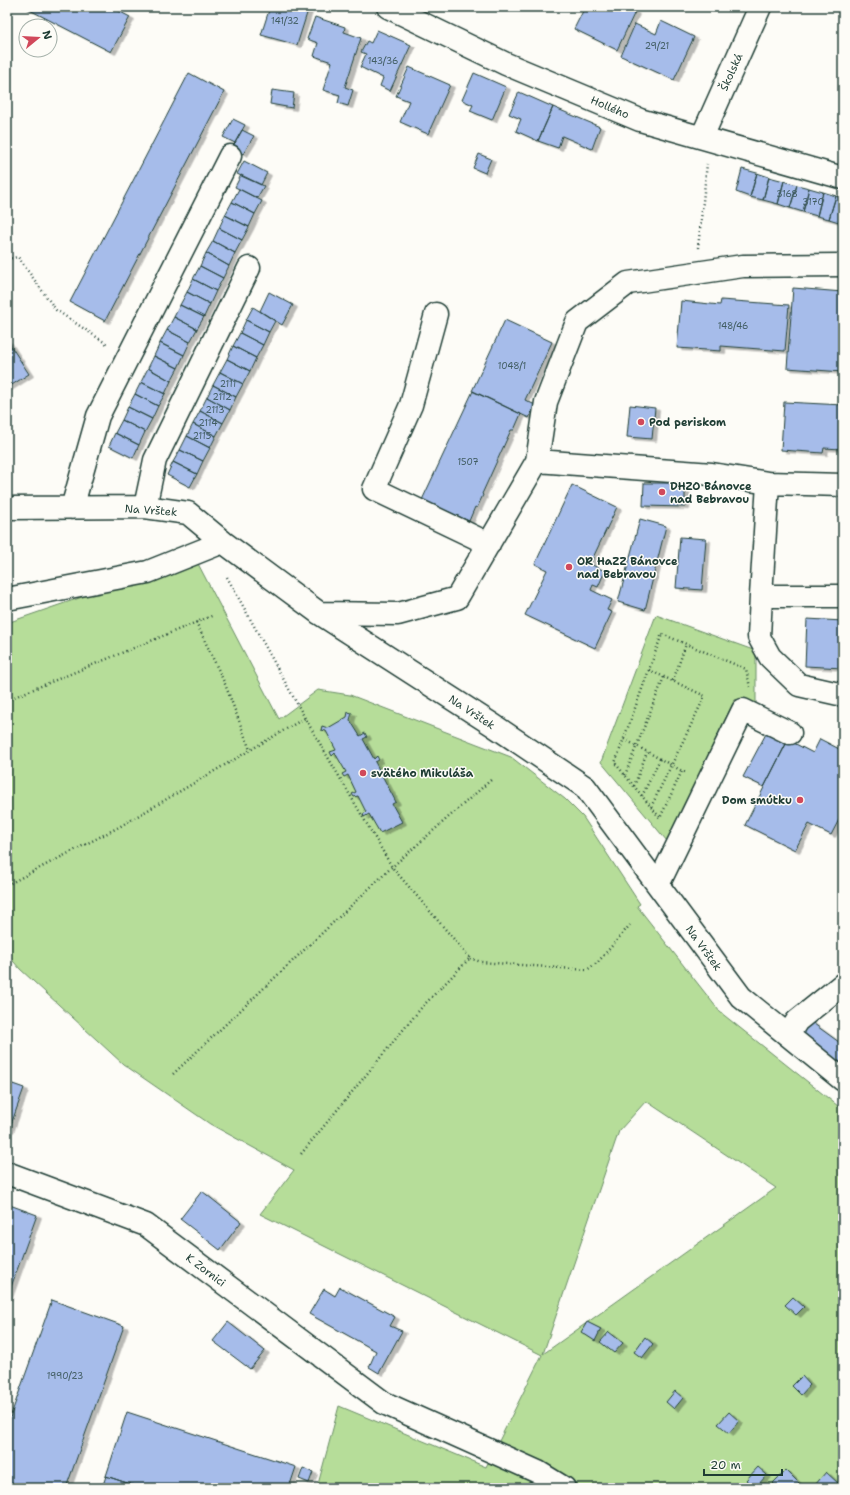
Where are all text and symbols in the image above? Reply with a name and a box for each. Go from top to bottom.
house number: 141/32 [271,15,299,27]
north arrow [18,18,58,58]
text: N [39,29,56,42]
house number: 29/21 [645,40,669,52]
street label: Školská [716,50,746,93]
house number: 143/36 [368,55,398,67]
street label: Hollého [588,93,632,122]
house number: 3168 [776,188,798,200]
house number: 3170 [802,196,824,208]
house number: 148/46 [718,320,748,332]
house number: 1048/1 [498,360,526,372]
house number: 2111 [220,378,236,390]
house number: 2112 [213,391,231,403]
house number: 2113 [206,404,224,416]
place label: Pod periskom [649,415,726,430]
house number: 2114 [199,417,217,429]
marker: Pod periskom [636,417,646,427]
house number: 2115 [193,430,211,442]
house number: 1507 [457,456,479,468]
place label: DHZO Bánovce nad Bebravou [670,479,752,507]
marker: DHZO Bánovce nad Bebravou [657,487,667,497]
street label: Na Vrštek [124,501,178,520]
place label: OR HaZZ Bánovce nad Bebravou [577,554,678,582]
marker: OR HaZZ Bánovce nad Bebravou [564,562,574,572]
street label: Na Vrštek [446,692,498,733]
place label: svätého Mikuláša [371,766,474,781]
marker: svätého Mikuláša [358,768,368,778]
place label: Dom smútku [722,793,792,808]
marker: Dom smútku [795,795,805,805]
street label: Na Vrštek [682,923,725,974]
street label: K Zornici [183,1250,229,1290]
house number: 1990/23 [47,1370,83,1382]
scale bar [704,1451,782,1477]
text: 20 m [710,1457,741,1473]

